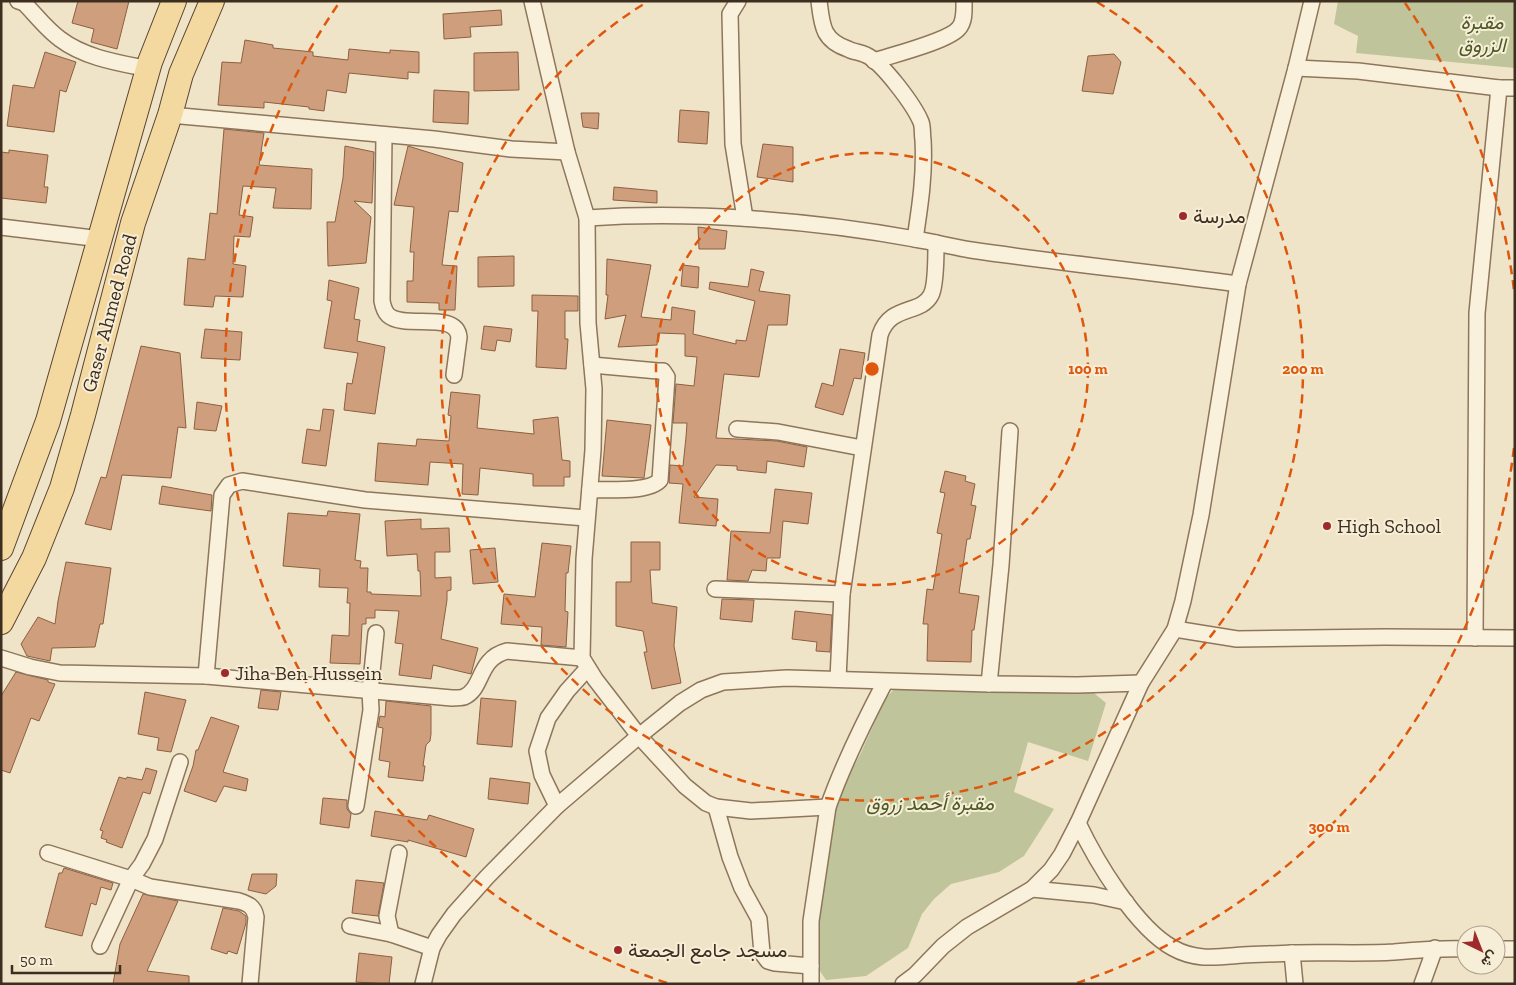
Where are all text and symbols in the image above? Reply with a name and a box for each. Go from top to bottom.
park label: مقبرة الزروق [1458,10,1508,58]
place label: مدرسة [1193,204,1246,229]
marker: مدرسة [1177,210,1189,222]
street label: Gaser Ahmed Road [76,231,142,395]
centre of rings [863,360,881,378]
text: 100 m [1068,360,1108,378]
text: 200 m [1282,360,1324,378]
place label: High School [1337,514,1441,538]
marker: High School [1321,520,1333,532]
place label: Jiha Ben Hussein [235,661,383,685]
marker: Jiha Ben Hussein [219,667,231,679]
park label: مقبرة أحمد زروق [866,791,994,816]
text: 300 m [1308,818,1350,836]
north arrow [1456,925,1506,975]
place label: مسجد جامع الجمعة [628,938,788,964]
scale bar [12,942,120,974]
marker: مسجد جامع الجمعة [612,944,624,956]
text: ش [1477,947,1501,971]
text: 50 m [20,951,53,969]

